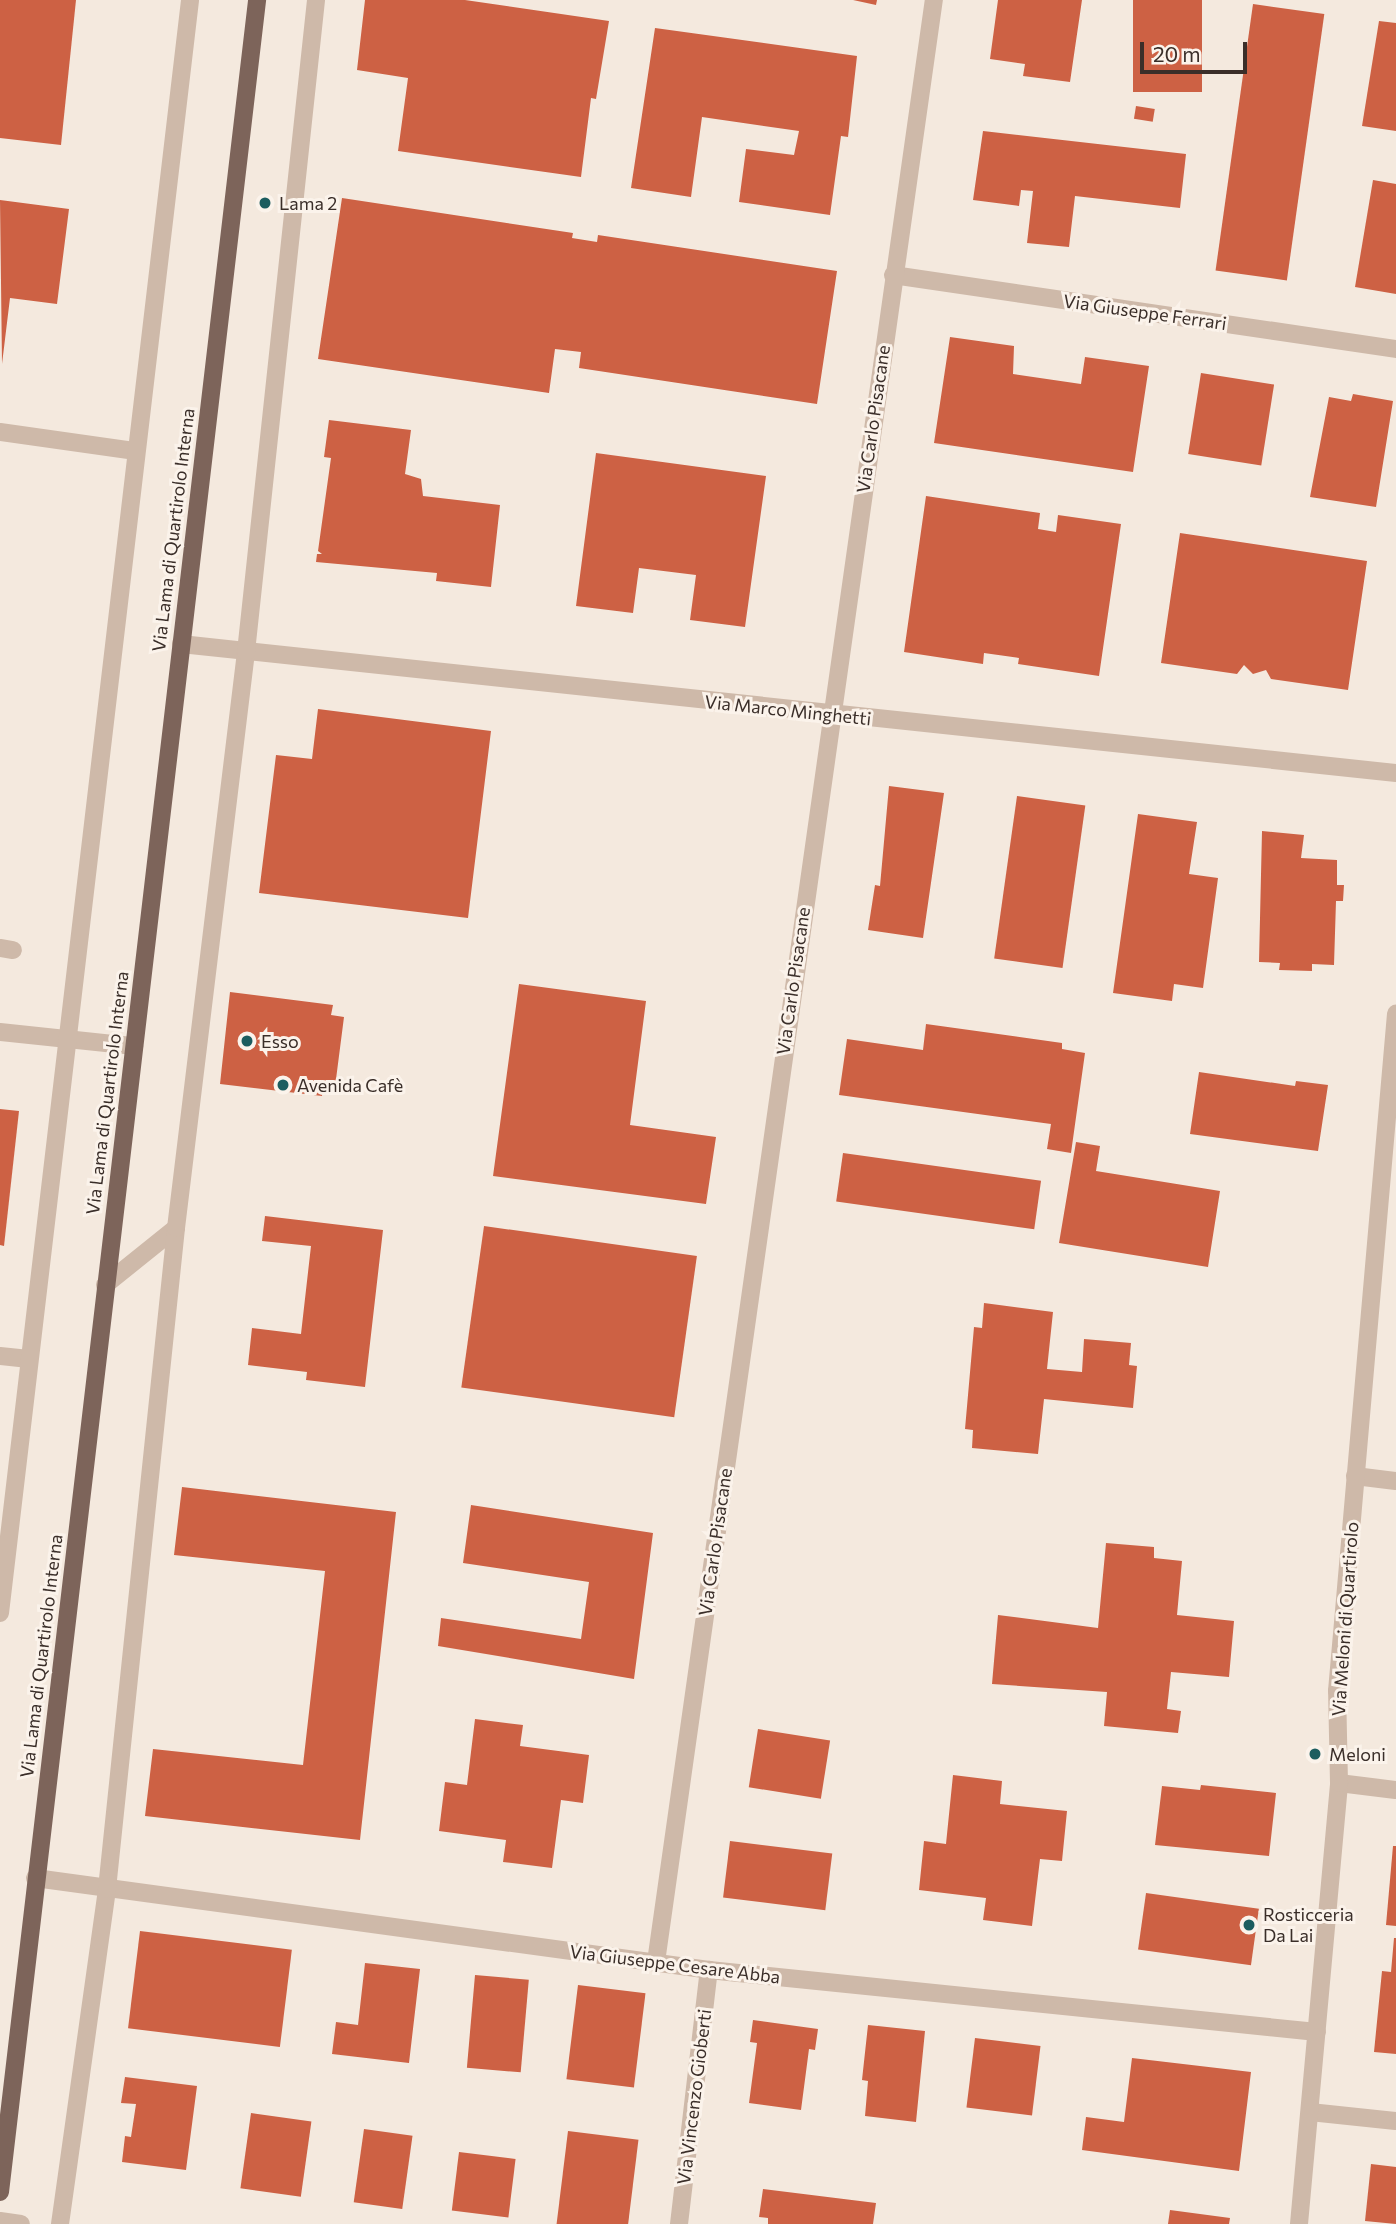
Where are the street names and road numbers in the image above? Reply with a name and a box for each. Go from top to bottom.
street label: Via Giuseppe Ferrari [1062,290,1228,334]
street label: Via Carlo Pisacane [852,344,894,494]
street label: Via Lama di Quartirolo Interna [147,407,199,653]
street label: Via Marco Minghetti [704,691,872,729]
street label: Via Carlo Pisacane [772,906,814,1056]
street label: Via Lama di Quartirolo Interna [81,970,133,1216]
street label: Via Carlo Pisacane [694,1467,736,1617]
street label: Via Meloni di Quartirolo [1327,1521,1363,1717]
street label: Via Lama di Quartirolo Interna [15,1533,67,1779]
street label: Via Giuseppe Cesare Abba [568,1940,782,1988]
street label: Via Vincenzo Gioberti [673,2008,715,2186]

